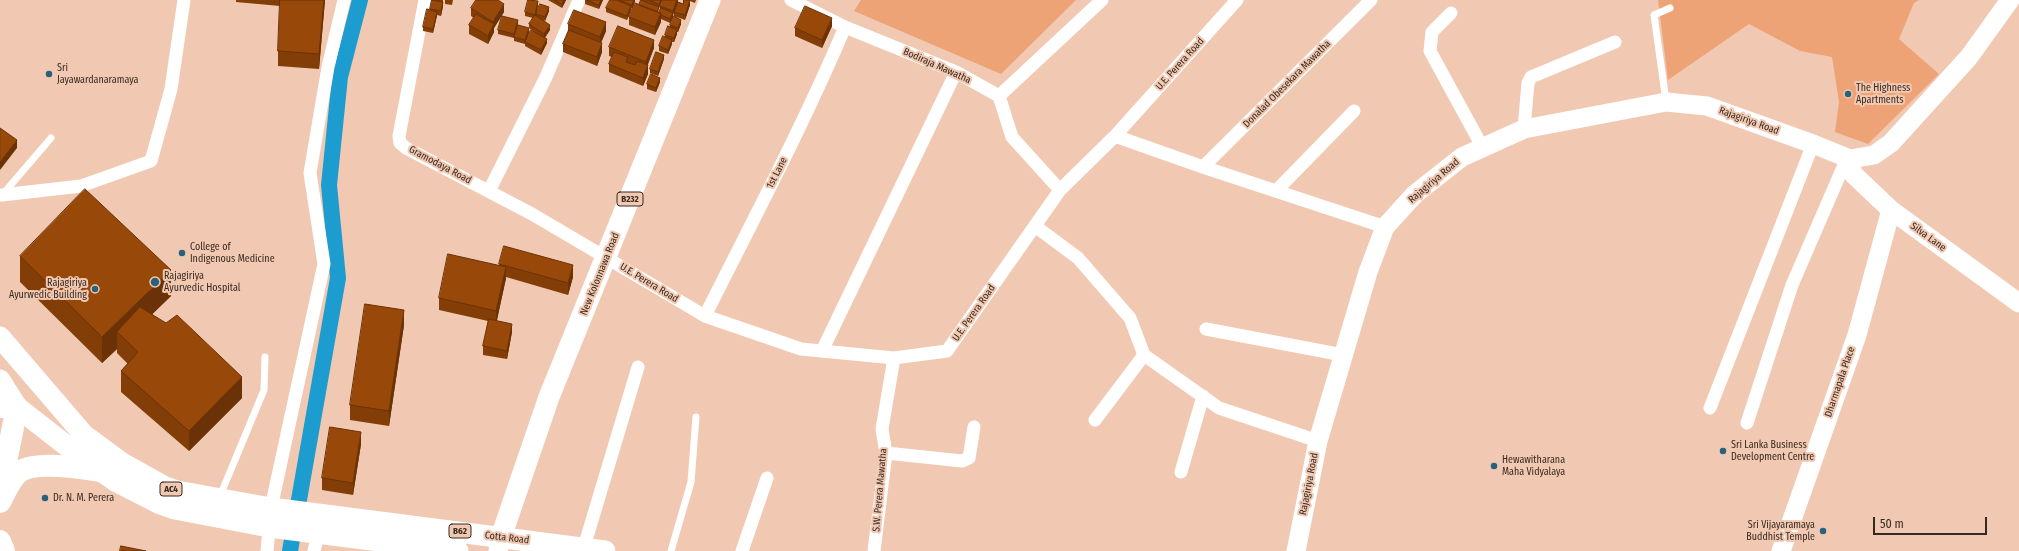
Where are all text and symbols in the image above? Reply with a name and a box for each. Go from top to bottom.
street label: U.E. Perera Road [1153,35,1207,93]
street label: Donalad Obesekara Mawatha [1241,38,1333,130]
street label: Bodiraja Mawatha [901,46,973,86]
place label: Sri Jayawardanaramaya [57,62,138,86]
marker: Sri Jayawardanaramaya [44,69,54,79]
place label: The Highness Apartments [1856,82,1910,106]
marker: The Highness Apartments [1843,89,1853,99]
street label: Rajagiriya Road [1717,105,1781,137]
street label: Gramodaya Road [407,143,473,187]
street label: 1st Lane [764,155,790,191]
street label: Rajagiriya Road [1406,156,1462,206]
road number: B232 [617,192,643,206]
street label: Silva Lane [1908,220,1948,254]
street label: New Kolonnawa Road [578,231,622,317]
place label: College of Indigenous Medicine [190,241,275,264]
marker: College of Indigenous Medicine [177,248,187,258]
street label: U.E. Perera Road [618,261,680,305]
place label: Rajagiriya Ayurvedic Hospital [164,270,240,294]
marker: Rajagiriya Ayurvedic Hospital [149,276,161,288]
place label: Rajagiriya Ayurwedic Building [9,277,87,300]
street label: U.E. Perera Road [950,282,998,344]
marker: Rajagiriya Ayurwedic Building [90,284,100,294]
street label: Dharmapala Place [1822,345,1858,419]
place label: Sri Lanka Business Development Centre [1731,439,1814,462]
marker: Sri Lanka Business Development Centre [1718,446,1728,456]
street label: S.W. Perera Mawatha [870,448,890,532]
street label: Rajagiriya Road [1297,452,1321,516]
place label: Hewawitharana Maha Vidyalaya [1502,454,1565,478]
marker: Hewawitharana Maha Vidyalaya [1489,461,1499,471]
road number: AC4 [160,482,182,496]
place label: Dr. N. M. Perera [53,492,114,504]
marker: Dr. N. M. Perera [40,493,50,503]
scale bar [1875,509,1989,535]
text: 50 m [1880,517,1904,531]
place label: Sri Vijayaramaya Buddhist Temple [1746,519,1815,542]
road number: B62 [449,524,471,538]
marker: Sri Vijayaramaya Buddhist Temple [1818,526,1828,536]
street label: Cotta Road [484,529,530,547]

